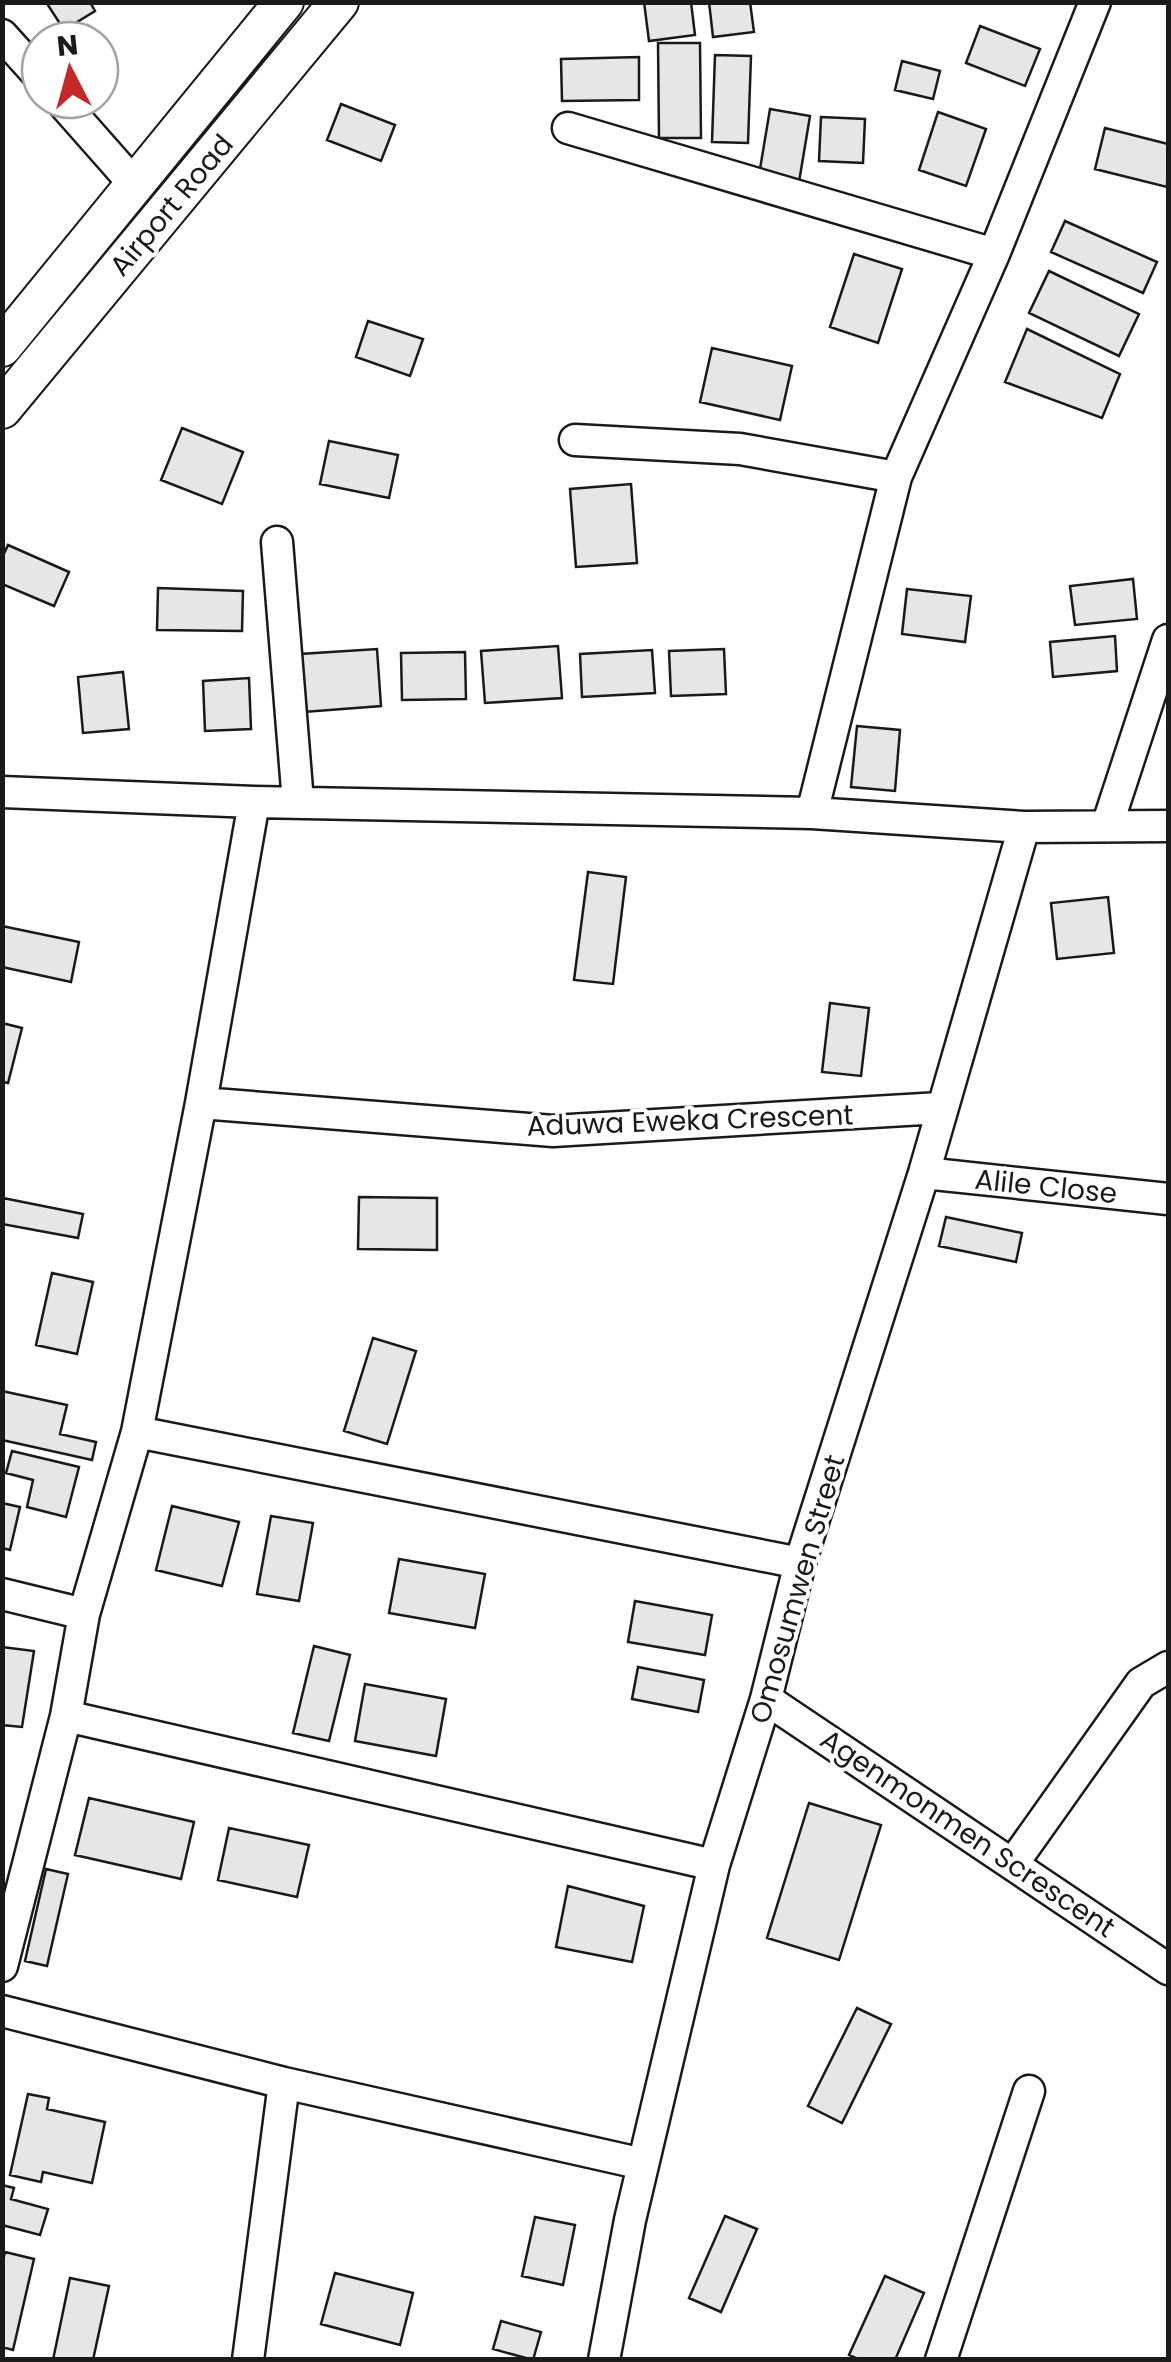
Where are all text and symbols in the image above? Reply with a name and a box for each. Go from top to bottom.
north arrow [20,20,120,120]
text: N [55,25,80,66]
street label: Airport Road [101,126,242,284]
street label: Aduwa Eweka Crescent [526,1095,854,1146]
street label: Alile Close [973,1160,1119,1213]
street label: Omosumwen Street [740,1450,855,1728]
street label: Agenmonmen Screscent [813,1720,1123,1947]

